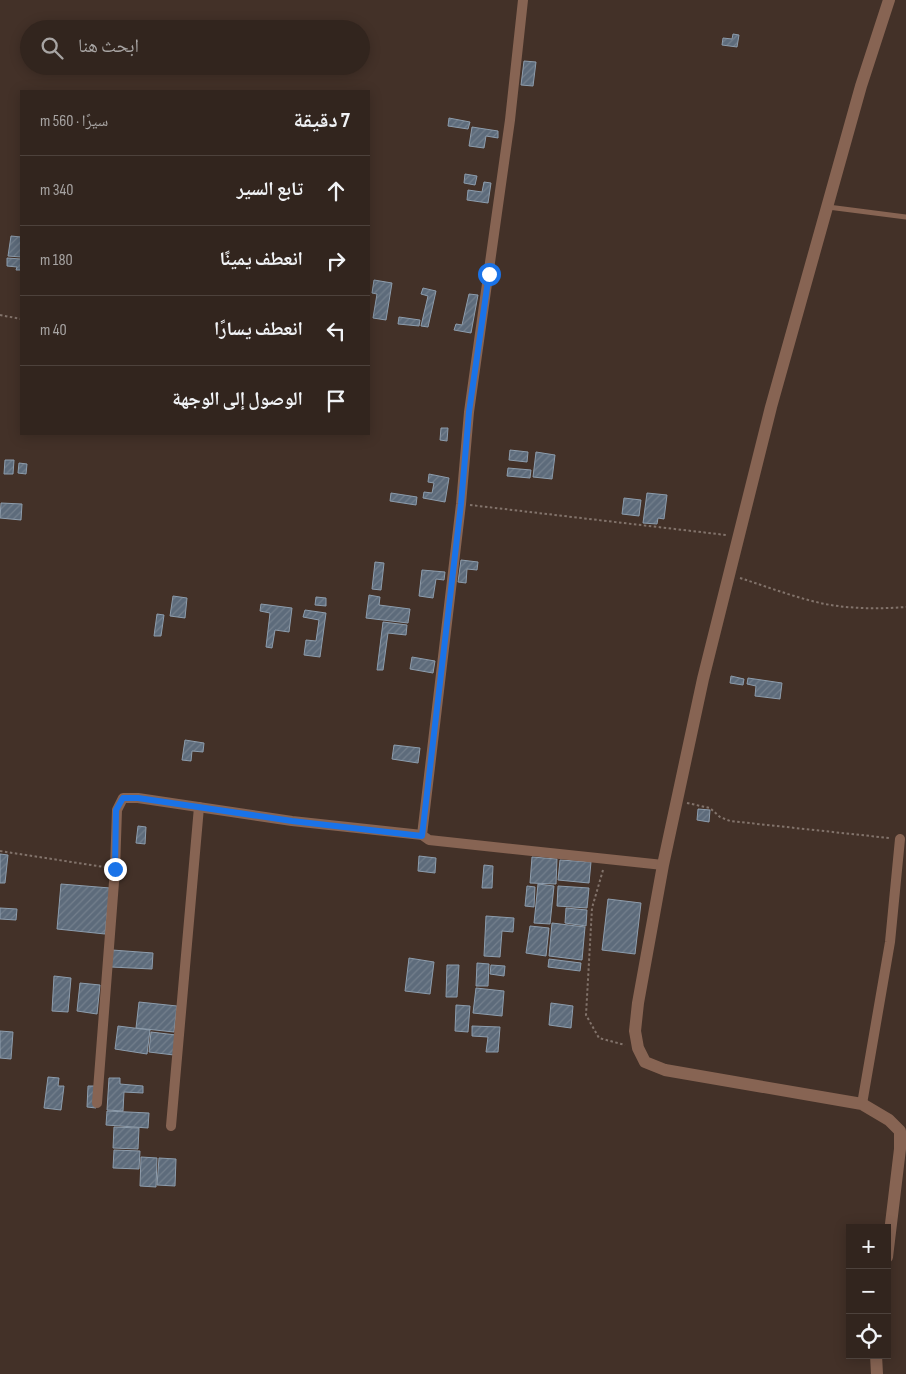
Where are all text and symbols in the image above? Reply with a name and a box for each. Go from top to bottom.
search box [20,20,370,75]
icon: search [38,34,66,62]
text: ابحث هنا [78,35,139,58]
text: 7 دقيقة [293,108,350,133]
text: سيرًا · 560 m [40,112,108,131]
icon: ahead [322,177,350,205]
text: تابع السير [237,178,303,201]
text: 340 m [40,181,73,200]
icon: right [322,247,350,275]
text: انعطف يمينًا [219,248,303,271]
text: 180 m [40,251,73,270]
route start [478,263,501,286]
icon: left [322,317,350,345]
text: انعطف يسارًا [214,318,303,341]
text: 40 m [40,321,67,340]
icon: arrive [322,387,350,415]
text: الوصول إلى الوجهة [172,388,303,411]
route end [104,858,127,881]
map controls [846,1224,891,1359]
button: + [846,1224,891,1269]
button: − [846,1269,891,1314]
button: locate [846,1314,891,1359]

